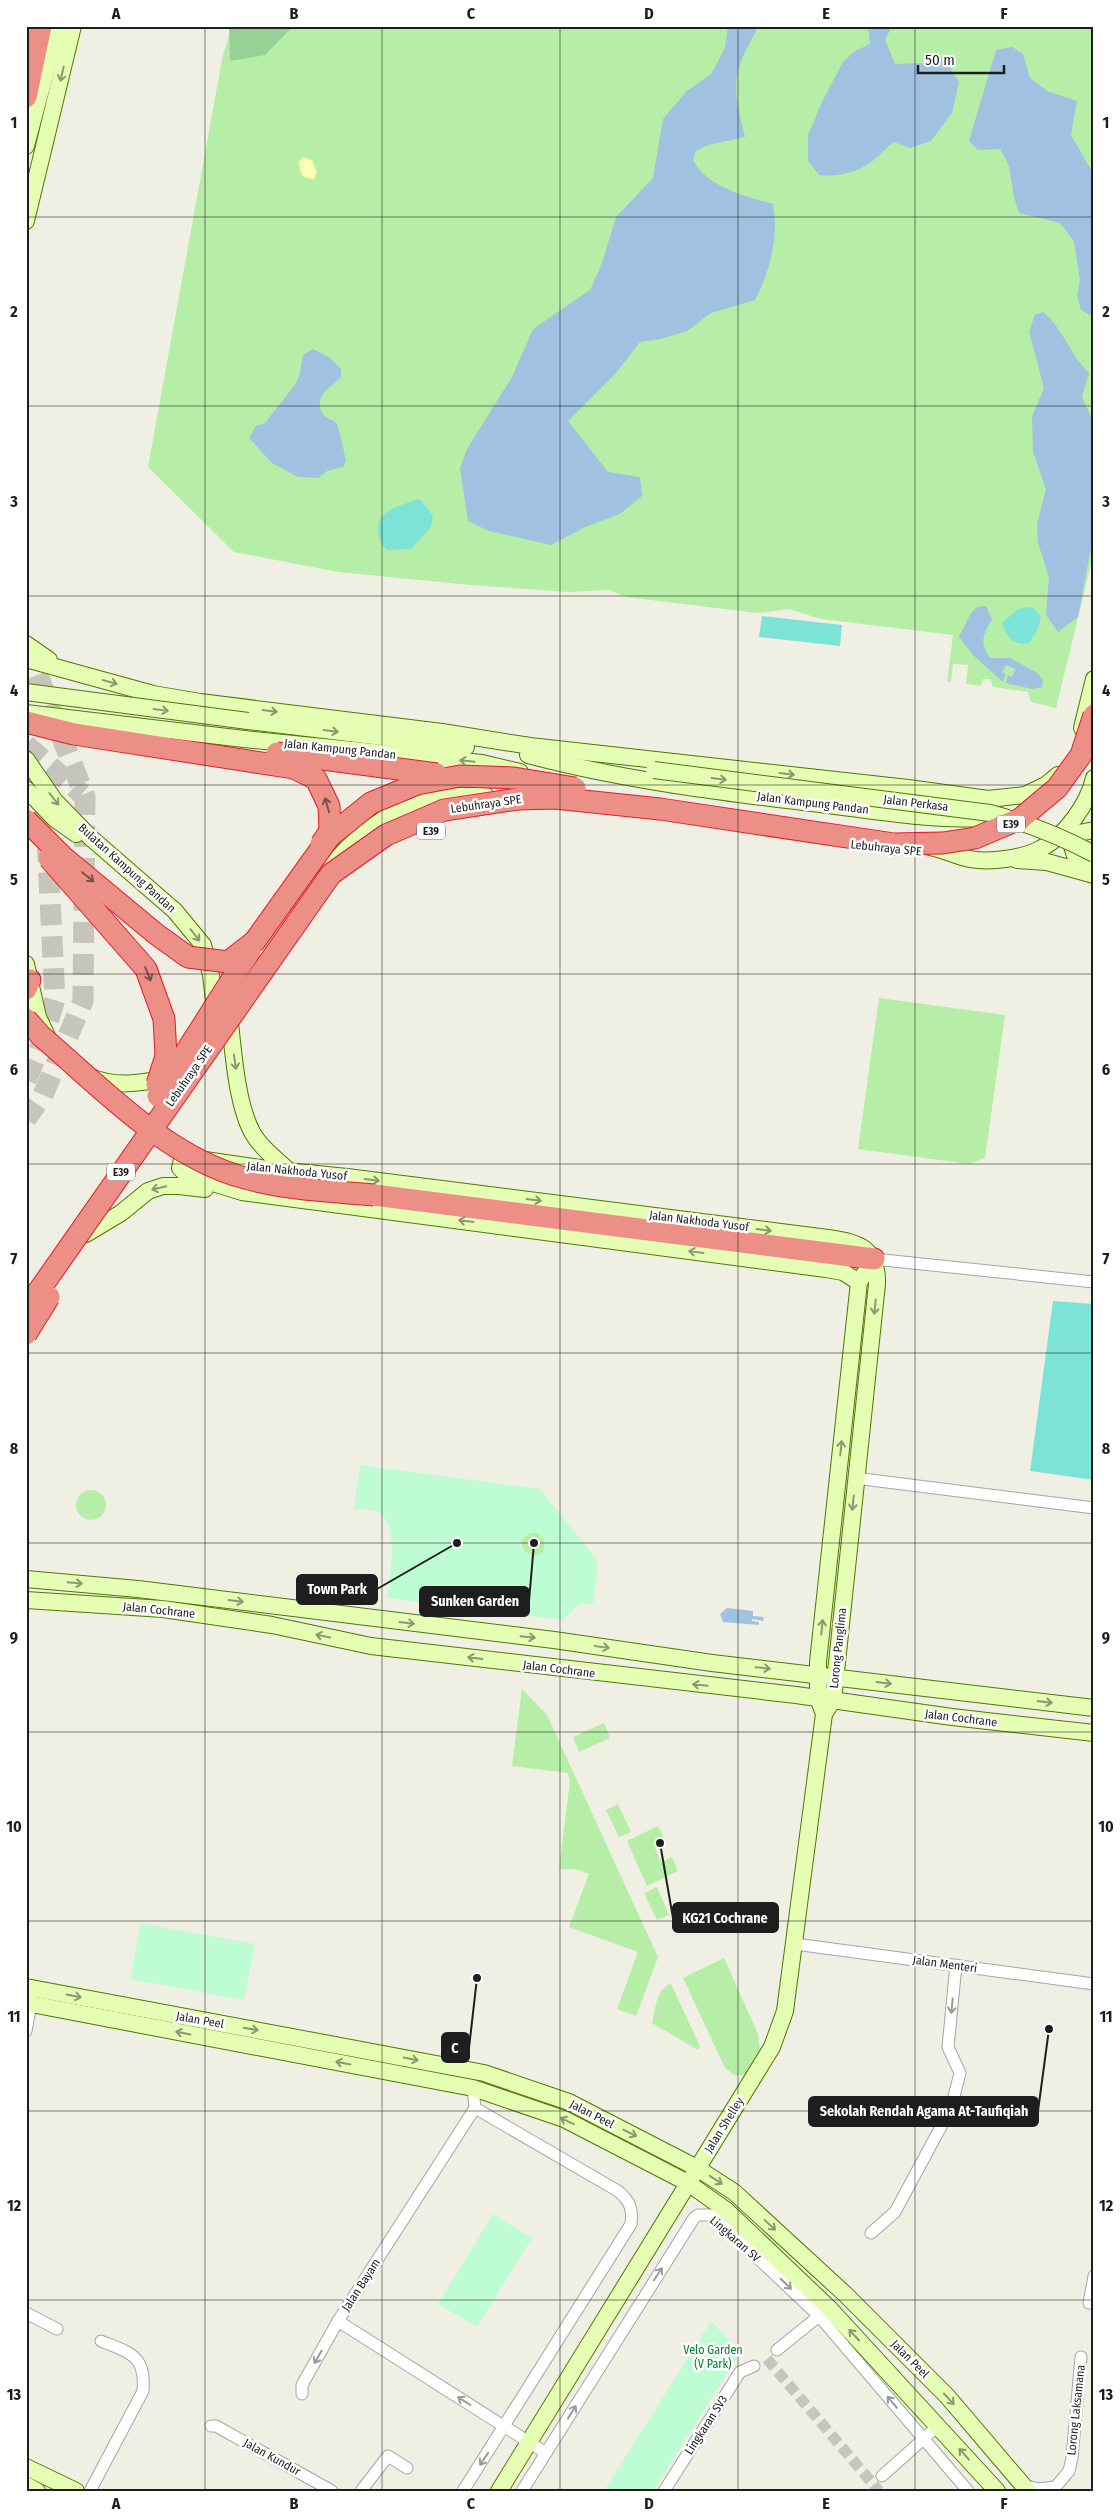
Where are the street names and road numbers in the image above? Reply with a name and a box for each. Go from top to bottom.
street label: Jalan Kampung Pandan [283,736,397,762]
street label: Jalan Kampung Pandan [756,789,870,817]
street label: Lebuhraya SPE [450,792,523,816]
street label: Jalan Perkasa [883,792,949,814]
road number: E39 [997,816,1025,832]
street label: Bulatan Kampung Pandan [75,821,179,915]
road number: E39 [417,822,445,839]
street label: Lebuhraya SPE [850,837,923,859]
street label: Lebuhraya SPE [163,1043,215,1109]
street label: Jalan Nakhoda Yusof [246,1159,349,1183]
road number: E39 [107,1164,135,1180]
street label: Jalan Nakhoda Yusof [648,1208,751,1234]
street label: Jalan Cochrane [122,1599,196,1621]
street label: Lorong Panglima [827,1607,849,1689]
street label: Jalan Cochrane [522,1658,596,1680]
street label: Jalan Cochrane [924,1707,998,1729]
street label: Jalan Menteri [912,1953,978,1975]
street label: Jalan Peel [175,2009,225,2031]
street label: Jalan Shelley [701,2094,747,2155]
street label: Jalan Peel [567,2097,617,2131]
street label: Lingkaran SV [707,2213,764,2265]
street label: Jalan Bayam [339,2256,383,2314]
street label: Jalan Peel [888,2337,932,2381]
street label: Lorong Laksamana [1064,2364,1088,2456]
street label: Lingkaran SV3 [682,2393,730,2457]
street label: Jalan Kundur [241,2436,304,2479]

